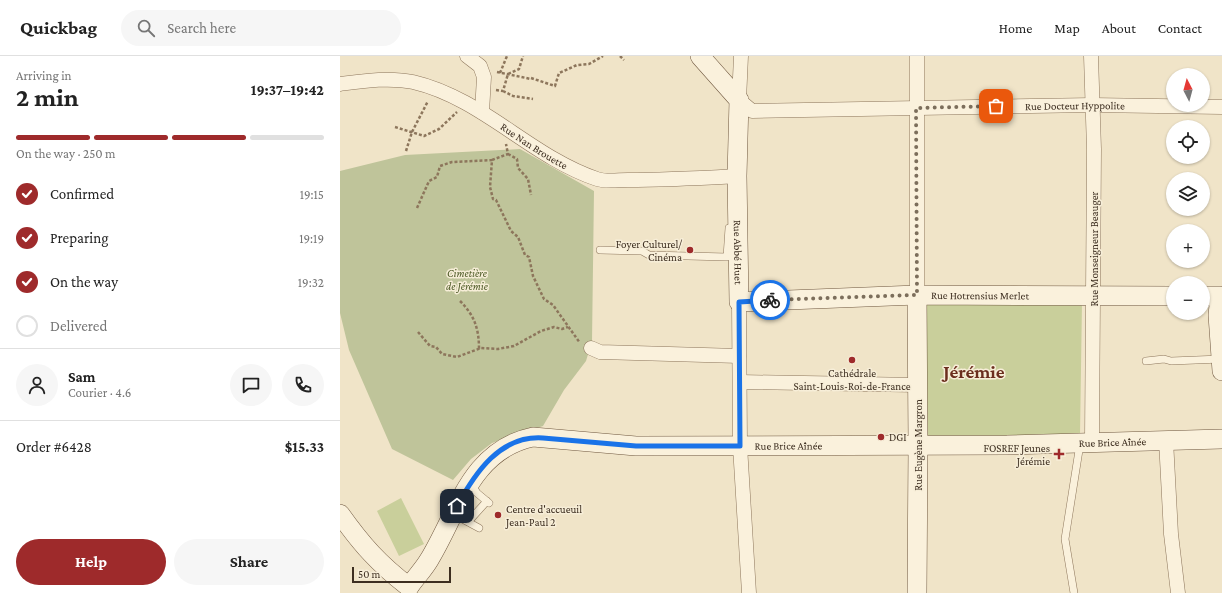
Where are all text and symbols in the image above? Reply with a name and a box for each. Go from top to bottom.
search box [121,10,401,46]
text: Quickbag [20,17,97,38]
icon: search [135,17,157,39]
text: Search here [167,20,236,36]
text: Home [999,20,1032,36]
text: Map [1054,20,1080,36]
text: About [1102,20,1136,36]
text: Contact [1158,20,1202,36]
text: Arriving in [16,68,72,83]
north arrow [1166,68,1210,112]
map controls [1166,68,1210,320]
text: 19:37–19:42 [251,82,324,98]
text: 2 min [16,83,79,112]
pin [979,89,1013,123]
icon: bag [985,95,1007,117]
street label: Rue Docteur Hyppolite [1025,99,1125,112]
street label: Rue Nan Brouette [498,120,570,171]
button: locate [1166,120,1210,164]
text: On the way · 250 m [16,146,116,161]
button: layers [1166,172,1210,216]
icon: check [16,183,38,205]
text: Confirmed [50,186,114,202]
text: 19:15 [300,187,324,202]
street label: Rue Monseigneur Beauger [1088,191,1101,306]
street label: Rue Abbé Huet [732,220,745,285]
button: + [1166,224,1210,268]
icon: check [16,227,38,249]
text: Preparing [50,230,109,246]
text: 19:19 [299,231,324,246]
place label: Foyer Culturel/ Cinéma [616,238,683,263]
marker: Foyer Culturel/ Cinéma [685,245,695,255]
park label: Cimetière de Jérémie [446,267,489,293]
icon: check [16,271,38,293]
text: On the way [50,274,118,290]
text: 19:32 [298,275,324,290]
button: − [1166,276,1210,320]
courier [750,280,790,320]
icon: bike [759,289,781,311]
street label: Rue Hotrensius Merlet [931,289,1029,301]
text: Delivered [50,318,107,334]
marker: Cathédrale Saint-Louis-Roi-de-France [847,355,857,365]
district label: Jérémie [941,361,1005,382]
button: person [16,364,58,406]
button: chat [230,364,272,406]
button: phone [282,364,324,406]
place label: Cathédrale Saint-Louis-Roi-de-France [793,367,911,392]
text: Sam [68,369,96,385]
text: Courier · 4.6 [68,385,131,400]
street label: Rue Eugène Margron [912,399,925,491]
place label: DGI [889,431,907,443]
marker: DGI [876,432,886,442]
street label: Rue Brice Aînée [1078,435,1147,449]
text: Order #6428 [16,439,92,455]
text: $15.33 [285,439,324,455]
street label: Rue Brice Aînée [755,439,823,452]
place label: FOSREF Jeunes Jérémie [984,442,1050,468]
marker: FOSREF Jeunes Jérémie [1053,448,1065,460]
pin [440,489,474,523]
icon: home [446,495,468,517]
place label: Centre d'accueuil Jean-Paul 2 [505,503,582,529]
marker: Centre d'accueuil Jean-Paul 2 [493,510,503,520]
button: Help [16,539,166,585]
button: Share [174,539,324,585]
scale bar [352,565,451,584]
text: 50 m [358,568,380,580]

